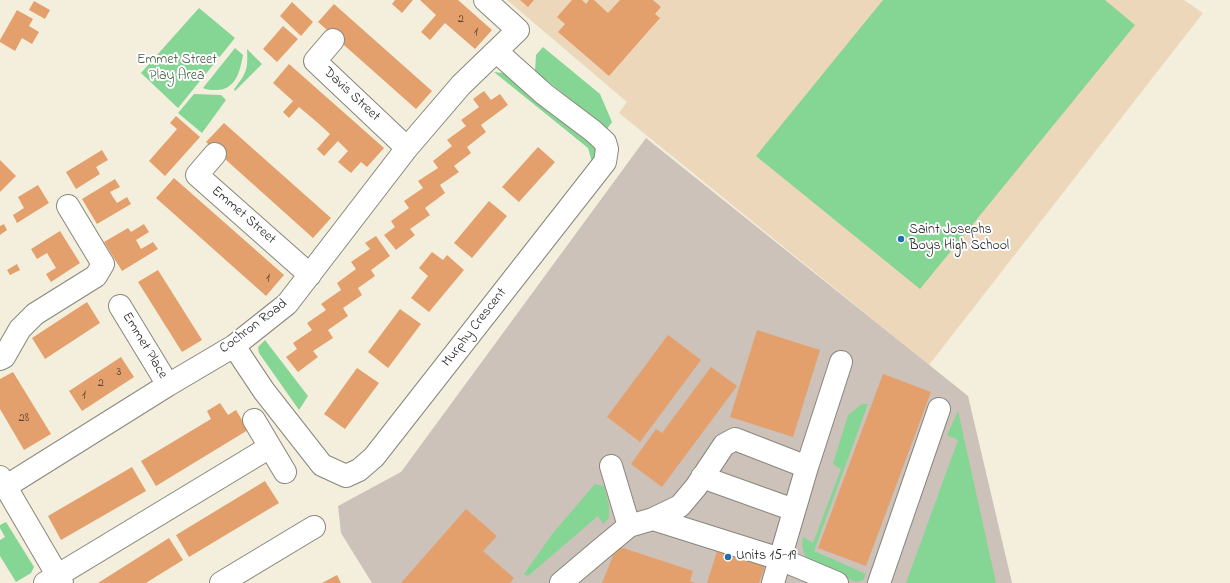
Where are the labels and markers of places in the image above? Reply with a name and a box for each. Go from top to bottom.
place label: Saint Josephs Boys High School [909,223,1009,256]
marker: Saint Josephs Boys High School [896,234,906,244]
place label: Units 15-19 [736,549,796,565]
marker: Units 15-19 [723,552,733,562]

